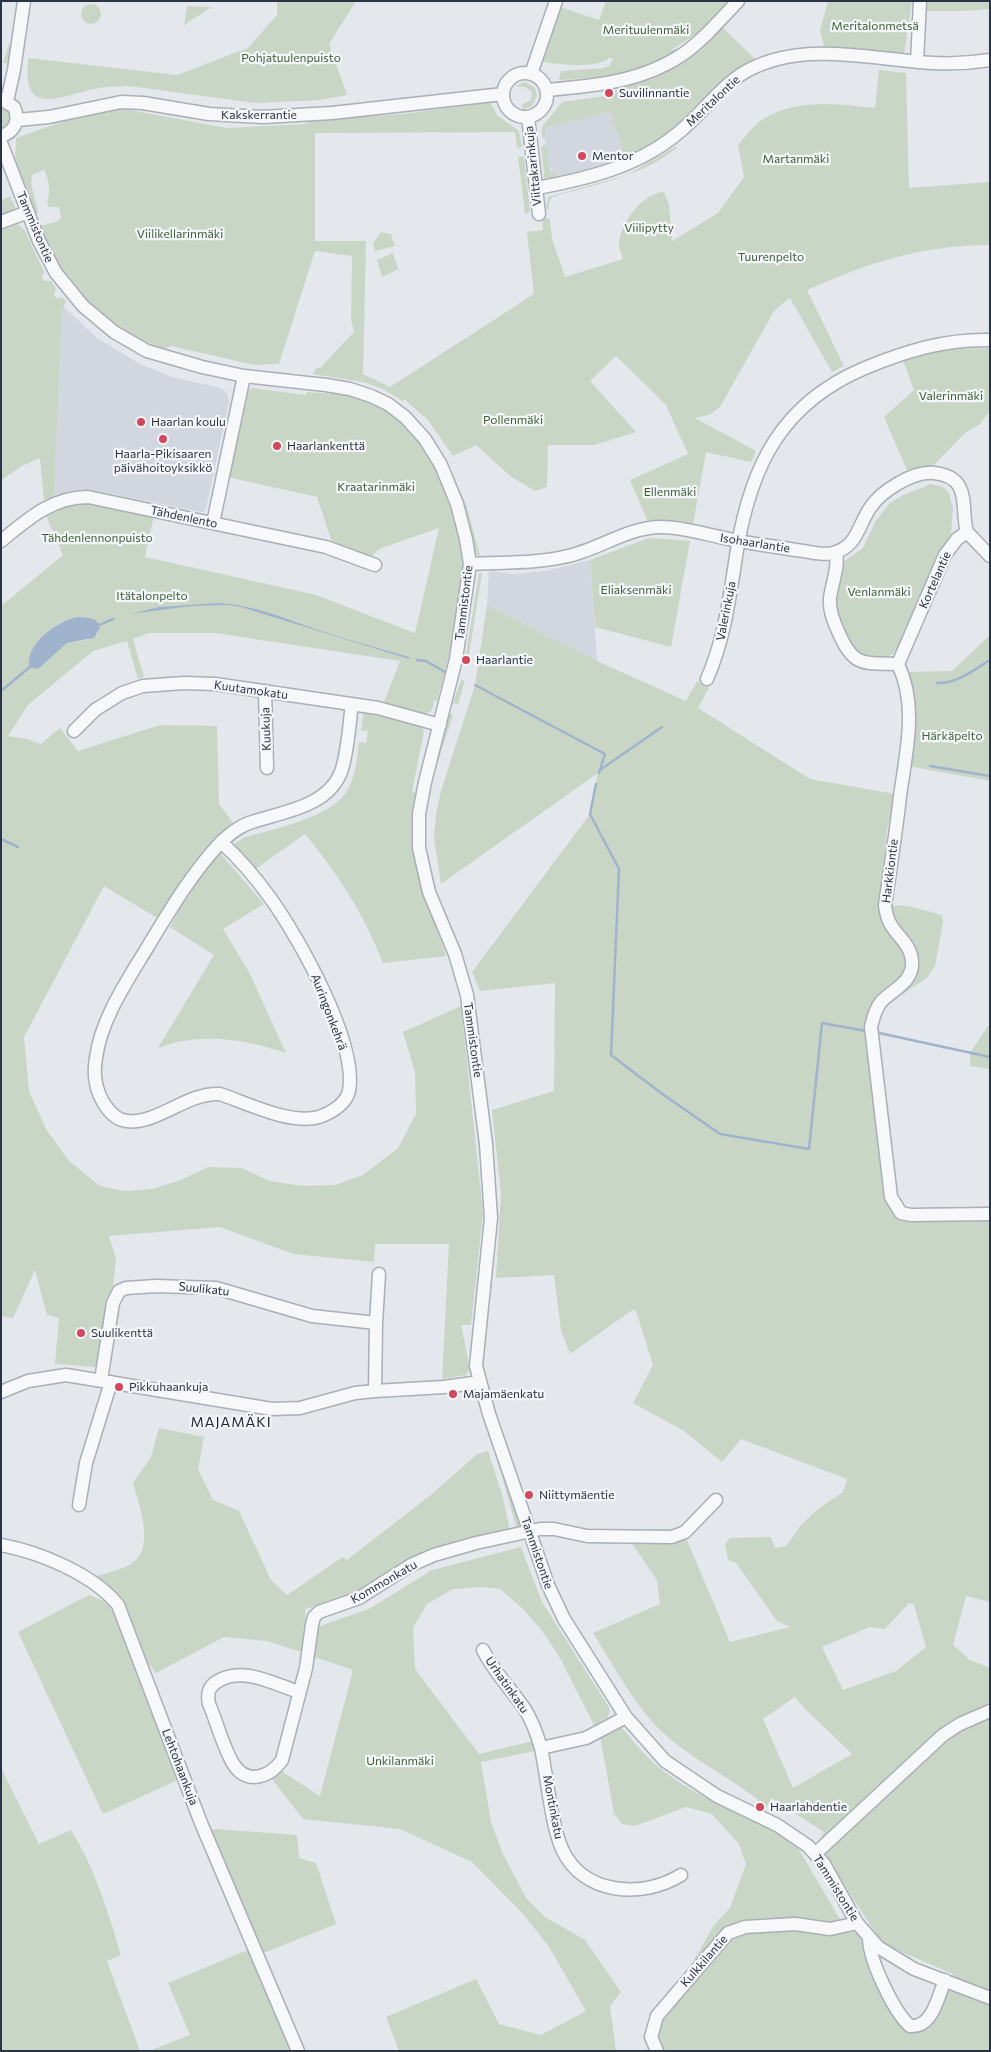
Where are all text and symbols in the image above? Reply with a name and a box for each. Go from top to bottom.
park label: Meritalonmetsä [831,19,919,33]
park label: Merituulenmäki [603,23,689,37]
park label: Pohjatuulenpuisto [241,51,341,65]
street label: Meritalontie [683,72,743,130]
place label: Suvilinnantie [619,86,689,100]
marker: Suvilinnantie [603,87,615,99]
street label: Kakskerrantie [221,108,297,122]
street label: Viittakarinkuja [522,125,544,207]
place label: Mentor [592,149,633,163]
marker: Mentor [576,150,588,162]
park label: Martanmäki [763,152,829,166]
street label: Tammistontie [14,189,56,265]
park label: Viilipytty [624,221,674,235]
park label: Viilikellarinmäki [137,227,223,241]
park label: Tuurenpelto [738,250,804,264]
park label: Valerinmäki [919,389,983,403]
park label: Pollenmäki [483,413,543,427]
place label: Haarlan koulu [151,415,226,429]
marker: Haarlan koulu [135,416,147,428]
marker: Haarla-Pikisaaren päivähoitoyksikkö [157,433,169,445]
place label: Haarlankenttä [287,439,365,453]
marker: Haarlankenttä [271,440,283,452]
place label: Haarla-Pikisaaren päivähoitoyksikkö [114,447,212,475]
park label: Kraatarinmäki [337,480,415,494]
park label: Ellenmäki [644,485,696,499]
street label: Tähdenlento [149,503,219,531]
street label: Isohaarlantie [719,530,791,556]
park label: Tähdenlennonpuisto [41,531,153,545]
street label: Kortelantie [916,549,954,611]
street label: Tammistontie [452,565,476,641]
street label: Valerinkuja [713,580,739,642]
park label: Eliaksenmäki [601,583,671,597]
park label: Venlanmäki [847,585,911,599]
park label: Itätalonpelto [116,589,188,603]
place label: Haarlantie [476,653,533,667]
marker: Haarlantie [460,654,472,666]
street label: Kuutamokatu [213,678,289,702]
street label: Kuukuja [258,707,274,751]
park label: Härkäpelto [921,729,983,743]
street label: Harkkiontie [879,838,901,904]
street label: Auringonkehrä [308,972,350,1052]
street label: Tammistontie [461,1002,485,1078]
street label: Suulikatu [178,1279,230,1299]
place label: Suulikenttä [91,1326,153,1340]
marker: Suulikenttä [75,1327,87,1339]
place label: Pikkuhaankuja [129,1380,208,1394]
marker: Pikkuhaankuja [113,1381,125,1393]
place label: Majamäenkatu [463,1387,544,1401]
marker: Majamäenkatu [447,1388,459,1400]
district label: MAJAMÄKI [189,1414,273,1430]
place label: Niittymäentie [539,1488,614,1502]
marker: Niittymäentie [523,1489,535,1501]
street label: Tammistontie [518,1515,556,1591]
street label: Kommonkatu [348,1557,420,1607]
street label: Urhatinkatu [482,1654,532,1716]
street label: Lehtohaankuja [159,1727,201,1807]
park label: Unkilanmäki [366,1754,434,1768]
street label: Montinkatu [540,1774,566,1840]
place label: Haarlahdentie [770,1800,847,1814]
marker: Haarlahdentie [754,1801,766,1813]
street label: Tammistontie [810,1852,862,1924]
street label: Kulkkilantie [677,1932,731,1990]

